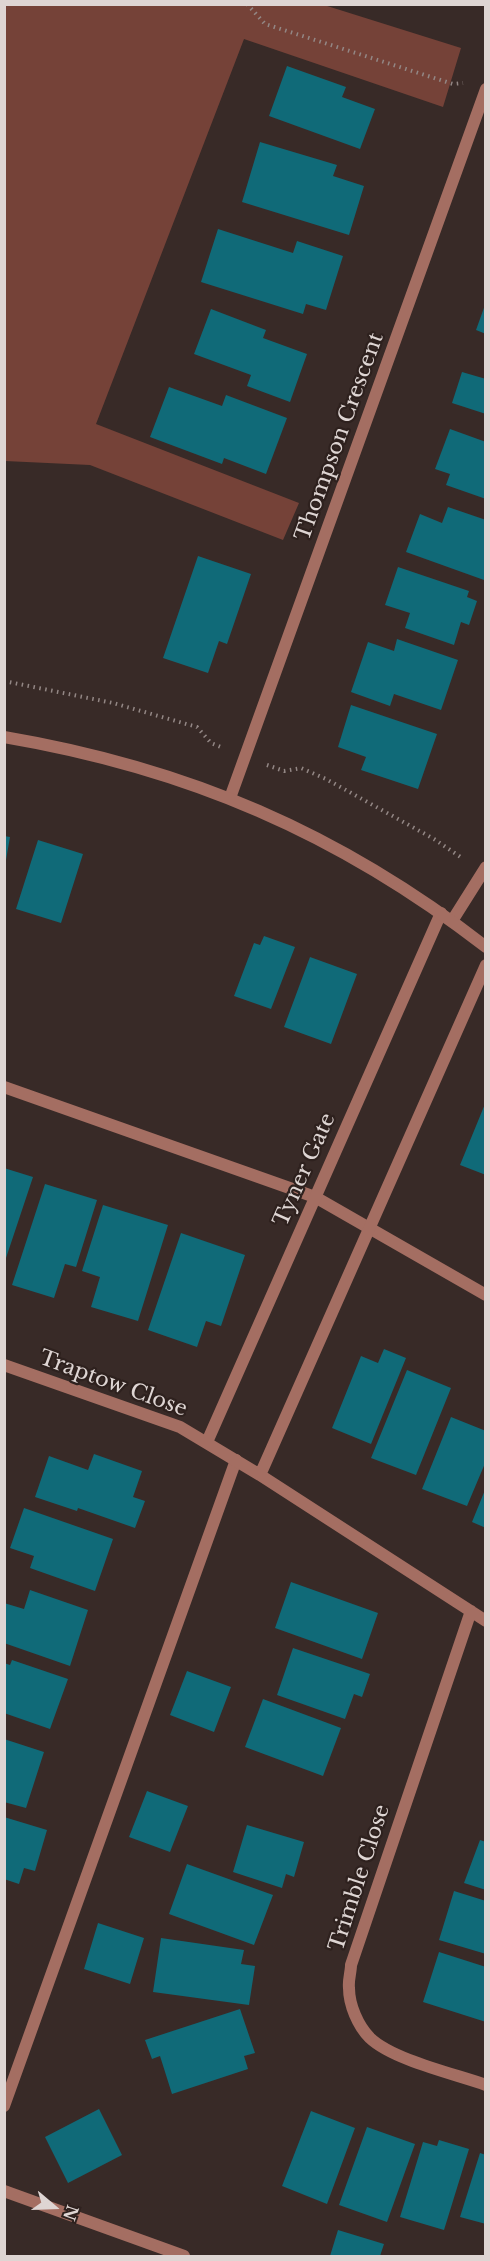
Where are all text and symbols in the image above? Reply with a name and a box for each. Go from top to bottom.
street label: Thompson Crescent [291,330,389,544]
street label: Tyner Gate [269,1109,341,1231]
street label: Traptow Close [36,1346,190,1422]
street label: Trimble Close [324,1802,396,1954]
north arrow [24,2177,84,2237]
text: N [59,2202,83,2223]

